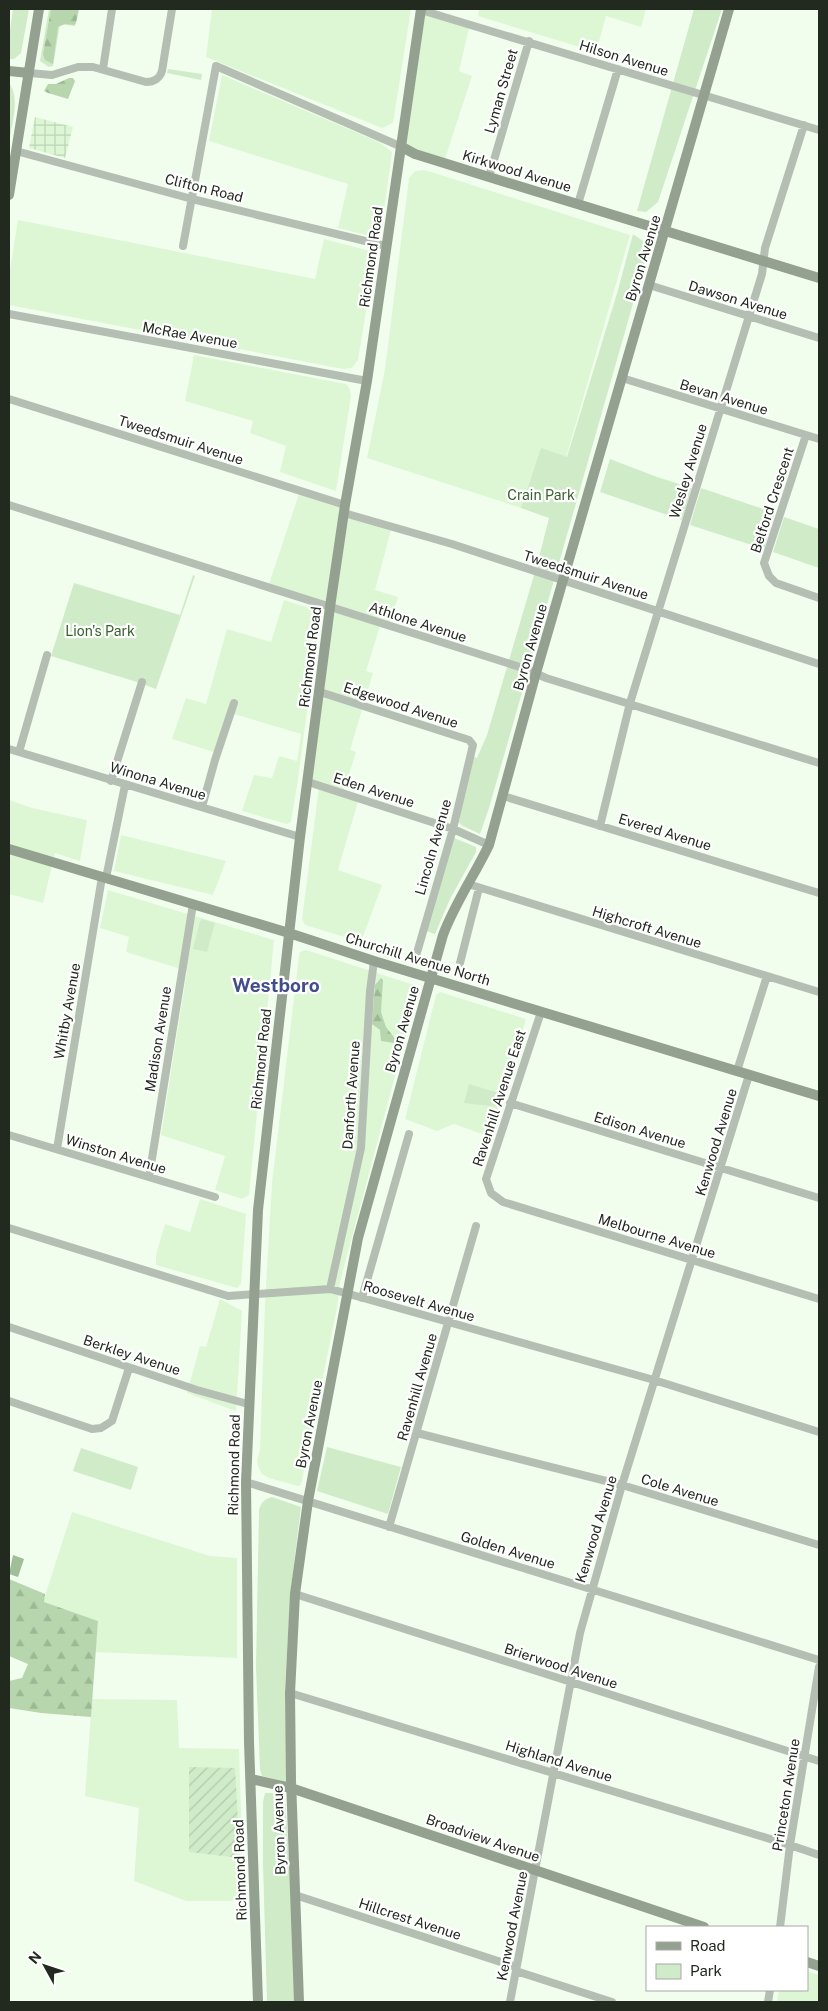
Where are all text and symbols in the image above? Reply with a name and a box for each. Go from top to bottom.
street label: Hilson Avenue [577,37,671,79]
street label: Lyman Street [481,47,521,135]
street label: Kirkwood Avenue [461,147,573,195]
street label: Clifton Road [163,171,245,205]
street label: Richmond Road [356,206,386,308]
street label: Byron Avenue [622,213,664,303]
street label: Dawson Avenue [687,277,789,323]
street label: McRae Avenue [141,319,239,351]
street label: Bevan Avenue [678,376,770,418]
street label: Tweedsmuir Avenue [116,412,246,468]
street label: Wesley Avenue [666,422,710,520]
street label: Belford Crescent [747,445,797,555]
park label: Crain Park [507,487,575,503]
street label: Tweedsmuir Avenue [521,547,651,603]
street label: Athlone Avenue [367,599,469,645]
street label: Byron Avenue [510,602,550,692]
street label: Richmond Road [296,606,324,708]
park label: Lion's Park [65,623,135,639]
street label: Edgewood Avenue [342,679,460,731]
street label: Winona Avenue [108,759,208,803]
street label: Eden Avenue [331,769,417,811]
street label: Lincoln Avenue [412,797,454,897]
street label: Evered Avenue [617,810,714,854]
street label: Highcroft Avenue [590,903,704,951]
street label: Churchill Avenue North [344,929,492,989]
street label: Whitby Avenue [51,962,83,1060]
district label: Westboro [232,974,320,996]
street label: Byron Avenue [382,984,422,1074]
street label: Madison Avenue [142,985,174,1093]
street label: Richmond Road [248,1008,274,1110]
street label: Ravenhill Avenue East [469,1027,529,1169]
street label: Danforth Avenue [339,1040,363,1150]
street label: Kenwood Avenue [692,1086,740,1198]
street label: Edison Avenue [592,1108,688,1152]
street label: Winston Avenue [64,1131,168,1177]
street label: Melbourne Avenue [596,1211,718,1261]
street label: Roosevelt Avenue [361,1277,477,1325]
street label: Ravenhill Avenue [394,1331,440,1443]
street label: Berkley Avenue [81,1332,183,1378]
street label: Byron Avenue [293,1378,325,1470]
street label: Richmond Road [225,1414,243,1516]
street label: Cole Avenue [639,1471,721,1509]
street label: Kenwood Avenue [572,1473,620,1585]
street label: Golden Avenue [459,1528,557,1572]
street label: Brierwood Avenue [502,1640,620,1692]
street label: Highland Avenue [504,1737,614,1785]
street label: Princeton Avenue [769,1737,803,1853]
street label: Byron Avenue [269,1785,289,1875]
street label: Broadview Avenue [424,1811,542,1865]
street label: Richmond Road [230,1819,250,1921]
street label: Kenwood Avenue [494,1870,530,1982]
street label: Hillcrest Avenue [357,1895,463,1943]
legend [646,1926,808,1991]
text: Road [690,1937,726,1954]
north arrow [20,1941,70,1991]
text: N [25,1948,45,1967]
text: Park [690,1962,722,1979]

